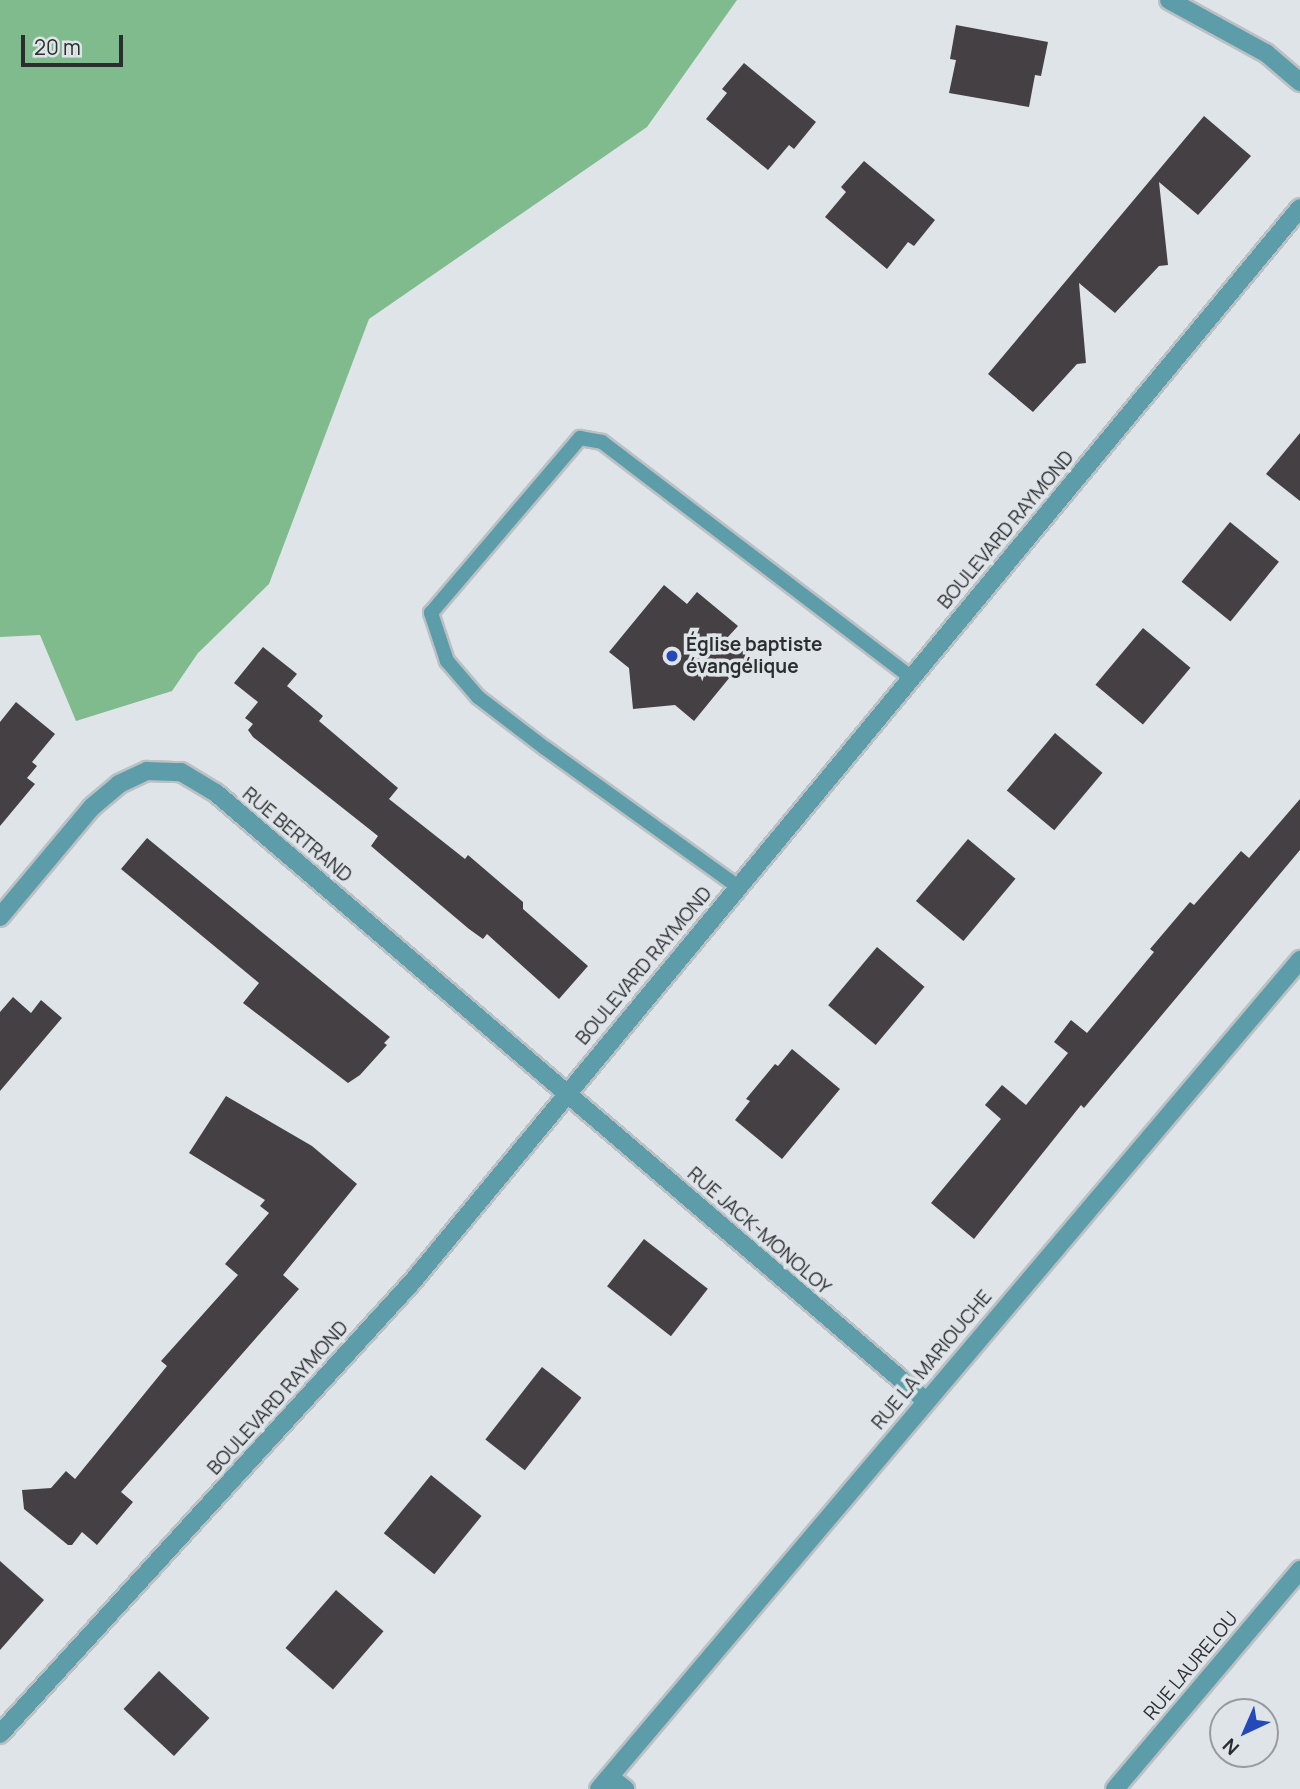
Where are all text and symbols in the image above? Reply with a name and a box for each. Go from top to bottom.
scale bar [24,21,126,65]
text: 20 m [34,33,81,61]
street label: BOULEVARD RAYMOND [933,446,1079,614]
place label: Église baptiste évangélique [686,634,822,678]
marker: Église baptiste évangélique [664,648,680,664]
street label: RUE BERTRAND [238,783,356,887]
street label: BOULEVARD RAYMOND [571,882,717,1050]
street label: RUE JACK-MONOLOY [683,1163,835,1299]
street label: RUE LA MARIOUCHE [867,1286,997,1434]
street label: BOULEVARD RAYMOND [203,1316,353,1480]
street label: RUE LAURELOU [1139,1607,1243,1725]
north arrow [1209,1698,1279,1768]
text: N [1217,1733,1245,1761]

